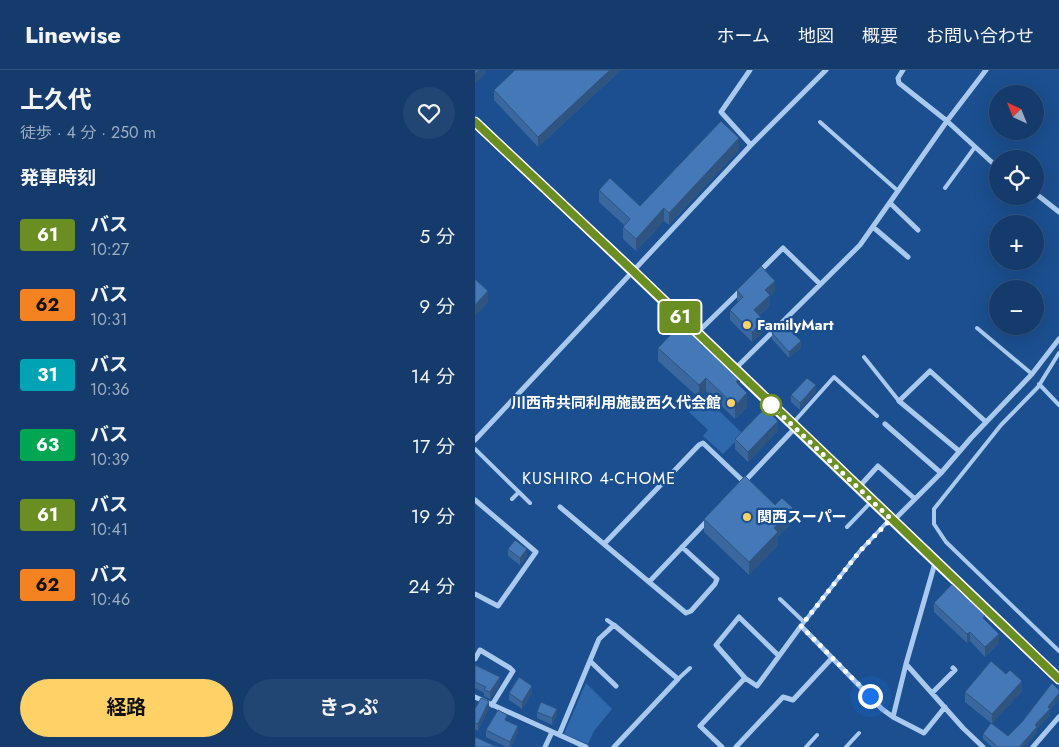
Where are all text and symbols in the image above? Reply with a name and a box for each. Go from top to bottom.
text: Linewise [25,17,121,52]
text: ホーム [717,23,770,49]
text: 地図 [798,23,834,49]
text: 概要 [862,23,898,49]
text: お問い合わせ [926,23,1034,49]
text: 上久代 [20,82,92,117]
north arrow [989,85,1044,140]
map controls [989,85,1044,335]
button: heart [403,87,455,139]
text: 徒歩 · 4 分 · 250 m [20,121,156,144]
button: locate [989,150,1044,205]
text: 発車時刻 [20,164,96,191]
text: バス [90,211,128,238]
button: + [989,215,1044,270]
text: 61 [37,222,58,248]
text: 5 分 [420,223,455,250]
text: 10:27 [90,238,129,261]
button: − [989,280,1044,335]
text: バス [90,281,128,308]
text: 62 [36,292,59,318]
text: 9 分 [419,293,455,320]
line badge: 61 [657,301,703,333]
text: 61 [669,304,691,330]
text: 10:31 [90,308,128,331]
place label: FamilyMart [757,314,834,336]
marker: FamilyMart [741,319,753,331]
text: バス [90,351,128,378]
text: 31 [37,362,58,388]
text: 14 分 [411,363,455,390]
text: 10:36 [90,378,130,401]
place label: 川西市共同利用施設西久代会館 [511,392,721,414]
unlabelled marker [760,394,782,416]
marker: 川西市共同利用施設西久代会館 [725,397,737,409]
text: バス [90,421,128,448]
text: 63 [36,432,59,458]
text: 17 分 [412,433,455,460]
text: 10:39 [90,448,130,471]
district label: KUSHIRO 4-CHOME [522,467,676,490]
text: バス [90,491,128,518]
text: 61 [37,502,58,528]
text: 19 分 [411,503,455,530]
place label: 関西スーパー [757,506,847,528]
marker: 関西スーパー [741,511,753,523]
text: 10:41 [90,518,128,541]
text: バス [90,561,128,588]
text: 62 [36,572,59,598]
text: 24 分 [408,573,455,600]
text: 10:46 [90,588,130,611]
button: 経路 [20,679,233,737]
button: きっぷ [243,679,455,737]
your location [858,684,883,709]

